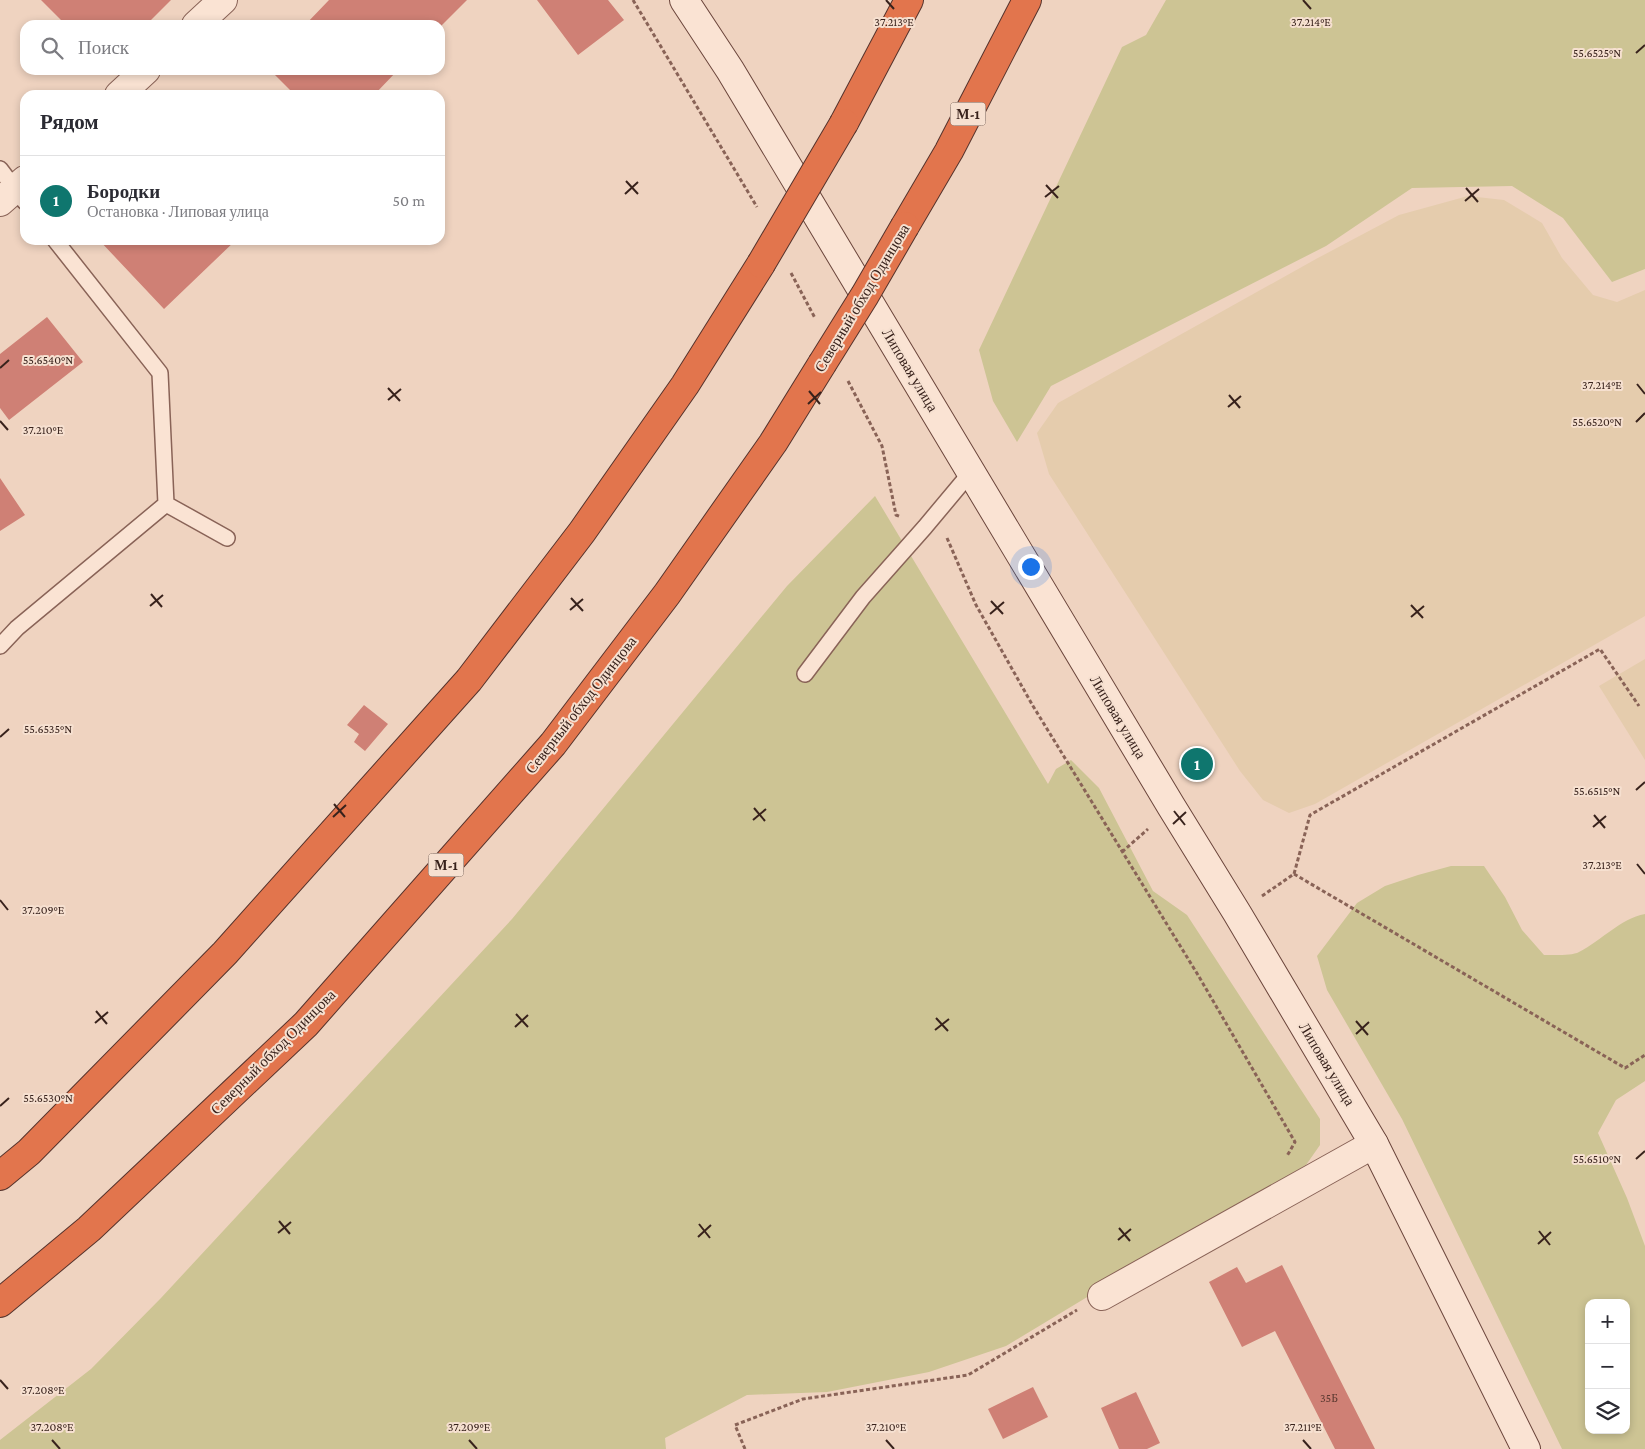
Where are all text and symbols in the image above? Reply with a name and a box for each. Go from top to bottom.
text: 37.213°E [874,15,914,29]
text: 37.214°E [1291,15,1331,29]
search box [20,20,445,75]
icon: search [38,34,66,62]
text: Поиск [78,37,129,58]
text: 55.6525°N [1573,46,1621,60]
road number: М-1 [950,102,986,126]
text: Рядом [40,110,99,134]
text: Бородки [87,181,160,202]
text: 1 [53,192,59,209]
text: 50 m [393,192,425,209]
text: Остановка · Липовая улица [87,203,269,220]
street label: Северный обход Одинцова [812,221,913,375]
street label: Липовая улица [879,326,941,415]
text: 55.6540°N [23,353,73,367]
text: 37.214°E [1582,378,1622,392]
text: 55.6520°N [1572,415,1622,429]
text: 37.210°E [23,423,64,437]
your location [1018,554,1044,580]
street label: Северный обход Одинцова [523,633,640,777]
street label: Липовая улица [1087,673,1149,762]
text: 55.6535°N [24,722,72,736]
pin: 1 [1181,745,1213,783]
text: 55.6515°N [1574,784,1621,798]
road number: М-1 [428,854,464,876]
text: 37.213°E [1582,858,1622,872]
text: 37.209°E [22,903,65,917]
street label: Северный обход Одинцова [207,986,339,1118]
street label: Липовая улица [1296,1020,1358,1109]
text: 55.6530°N [23,1091,73,1105]
text: 55.6510°N [1573,1152,1621,1166]
map controls [1585,1299,1630,1434]
button: + [1585,1299,1630,1344]
button: − [1585,1344,1630,1389]
text: 37.208°E [22,1383,65,1397]
button: layers [1585,1389,1630,1434]
house number: 35Б [1320,1391,1338,1405]
text: 37.208°E [31,1420,74,1434]
text: 37.209°E [448,1420,491,1434]
text: 37.210°E [866,1420,907,1434]
text: 37.211°E [1284,1420,1322,1434]

